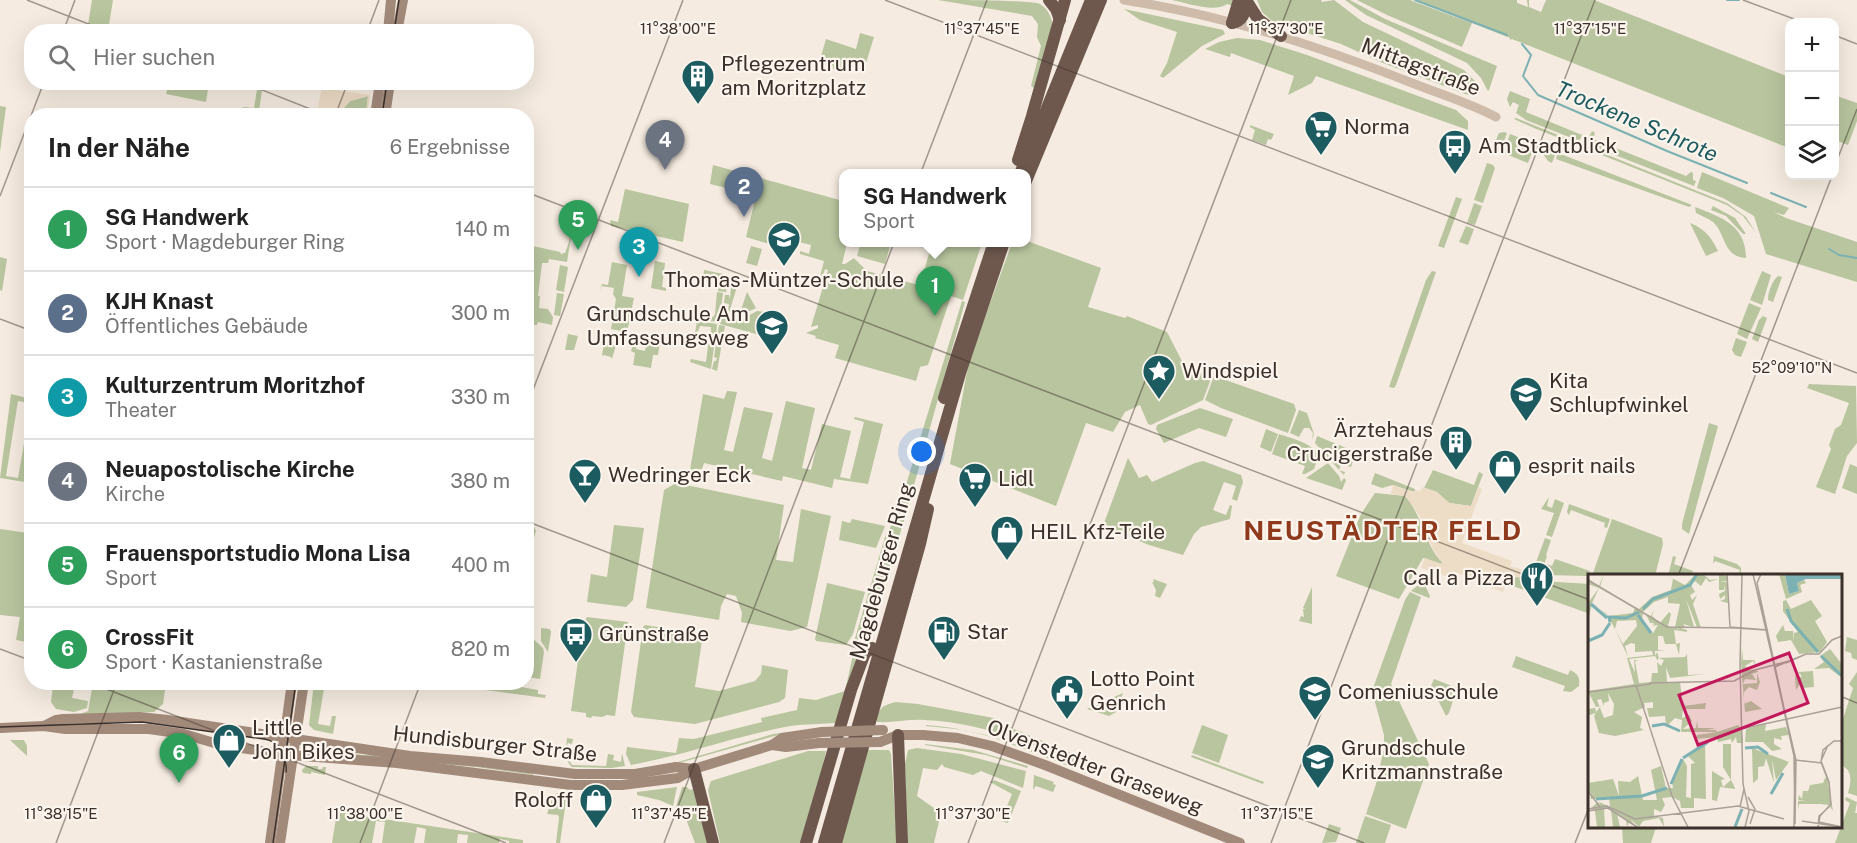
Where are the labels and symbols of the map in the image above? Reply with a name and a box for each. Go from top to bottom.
text: 11°38'00"E [640,20,716,37]
text: 11°37'45"E [944,20,1020,37]
text: 11°37'30"E [1248,20,1324,37]
text: 11°37'15"E [1554,20,1626,37]
street label: Mittagstraße [1358,32,1484,101]
place label: Pflegezentrum am Moritzplatz [721,51,866,100]
building icon: Pflegezentrum am Moritzplatz [680,58,716,105]
water label: Trockene Schrote [1552,75,1722,167]
supermarket icon: Norma [1303,109,1339,156]
place label: Norma [1344,114,1410,139]
pin: 4 [646,120,684,170]
bus stop icon: Am Stadtblick [1437,128,1473,175]
place label: Am Stadtblick [1478,133,1617,158]
pin: 2 [724,168,764,217]
pin: 5 [558,200,598,250]
school or university icon: Thomas-Müntzer-Schule [766,220,802,267]
pin: 3 [620,228,658,277]
pin: 1 [916,266,954,316]
place label: Thomas-Müntzer-Schule [664,267,904,292]
place label: Grundschule Am Umfassungsweg [586,301,749,350]
school or university icon: Grundschule Am Umfassungsweg [754,308,790,355]
place icon: Windspiel [1141,353,1177,400]
place label: Windspiel [1182,358,1279,383]
text: 52°09'10"N [1752,359,1832,376]
place label: Kita Schlupfwinkel [1549,368,1689,417]
school or university icon: Kita Schlupfwinkel [1508,375,1544,422]
place label: Ärztehaus Crucigerstraße [1287,417,1433,466]
building icon: Ärztehaus Crucigerstraße [1438,424,1474,471]
your location [907,437,936,466]
shop icon: esprit nails [1487,448,1523,495]
place label: esprit nails [1528,453,1635,478]
bar icon: Wedringer Eck [567,457,603,504]
supermarket icon: Lidl [957,461,993,508]
place label: Wedringer Eck [608,462,751,487]
place label: Lidl [998,466,1034,491]
street label: Magdeburger Ring [844,480,919,662]
shop icon: HEIL Kfz-Teile [989,514,1025,561]
district label: NEUSTÄDTER FELD [1243,514,1523,546]
place label: HEIL Kfz-Teile [1030,519,1165,544]
restaurant icon: Call a Pizza [1519,560,1555,607]
place label: Call a Pizza [1403,565,1514,590]
inset map [1588,574,1842,828]
fuel station icon: Star [926,614,962,661]
bus stop icon: Grünstraße [558,616,594,663]
place label: Star [967,619,1009,644]
place label: Grünstraße [599,621,709,646]
place label: Lotto Point Genrich [1090,666,1195,715]
public building icon: Lotto Point Genrich [1049,673,1085,720]
school or university icon: Comeniusschule [1297,674,1333,721]
place label: Comeniusschule [1338,679,1499,704]
street label: Olvenstedter Graseweg [984,714,1207,819]
place label: Little John Bikes [252,715,355,764]
street label: Hundisburger Straße [392,720,598,767]
shop icon: Little John Bikes [211,722,247,769]
pin: 6 [160,734,198,783]
place label: Grundschule Kritzmannstraße [1341,735,1503,784]
school or university icon: Grundschule Kritzmannstraße [1300,742,1336,789]
shop icon: Roloff [578,782,614,829]
place label: Roloff [514,787,573,812]
text: 11°38'15"E [24,805,98,822]
text: 11°38'00"E [327,805,403,822]
text: 11°37'45"E [631,805,707,822]
text: 11°37'30"E [935,805,1011,822]
text: 11°37'15"E [1241,805,1313,822]

